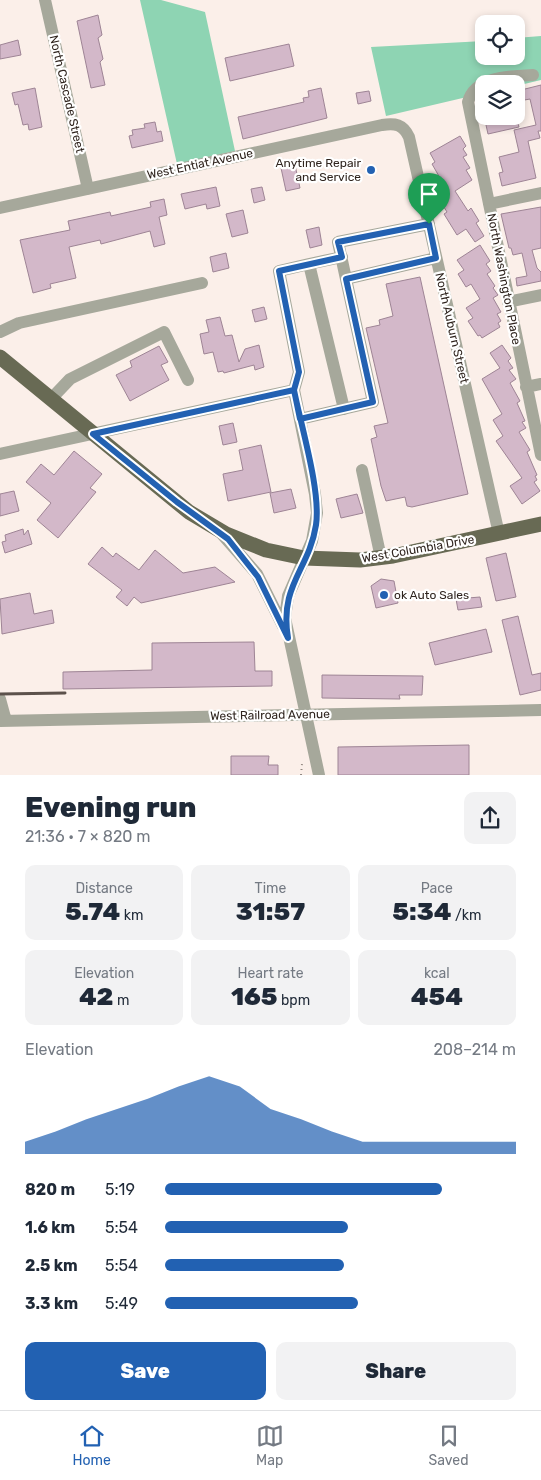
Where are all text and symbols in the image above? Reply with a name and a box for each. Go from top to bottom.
map controls [475,15,525,125]
button: locate [475,15,525,65]
street label: North Cascade Street [47,34,87,154]
button: layers [475,75,525,125]
street label: West Entiat Avenue [146,146,254,182]
place label: Anytime Repair and Service [276,156,361,184]
marker: Anytime Repair and Service [365,164,377,176]
pin [408,173,450,224]
icon: arrive [415,180,443,208]
street label: North Washington Place [484,212,524,346]
street label: North Auburn Street [432,271,472,385]
street label: West Columbia Drive [361,532,476,566]
place label: ok Auto Sales [394,588,469,602]
marker: ok Auto Sales [378,589,390,601]
street label: West Railroad Avenue [210,707,330,723]
text: Evening run [25,791,196,824]
button: share [464,792,516,844]
text: 21:36 · 7 × 820 m [25,827,151,846]
text: Distance [75,880,133,897]
text: Time [255,880,286,897]
text: Pace [421,880,453,897]
text: 5.74 [65,897,120,926]
text: 31:57 [236,897,305,926]
text: 5:34 [392,897,451,926]
text: km [120,907,143,924]
text: /km [451,907,481,924]
text: Elevation [74,965,134,982]
text: Heart rate [238,965,303,982]
text: kcal [424,965,450,982]
text: 42 [79,982,114,1011]
text: 165 [231,982,278,1011]
text: 454 [411,982,463,1011]
text: m [114,992,129,1009]
text: bpm [278,992,310,1009]
text: Elevation [25,1040,94,1059]
text: 208–214 m [433,1040,516,1059]
text: 820 m [25,1180,75,1199]
text: 5:19 [105,1180,135,1199]
text: 1.6 km [25,1218,75,1237]
text: 5:54 [105,1218,138,1237]
text: 2.5 km [25,1256,78,1275]
text: 5:54 [105,1256,138,1275]
text: 3.3 km [25,1294,78,1313]
text: 5:49 [105,1294,138,1313]
button: Save [25,1342,266,1400]
button: Share [276,1342,516,1400]
tab: Home [72,1422,111,1469]
tab: Map [256,1422,284,1469]
tab: Saved [429,1422,469,1469]

